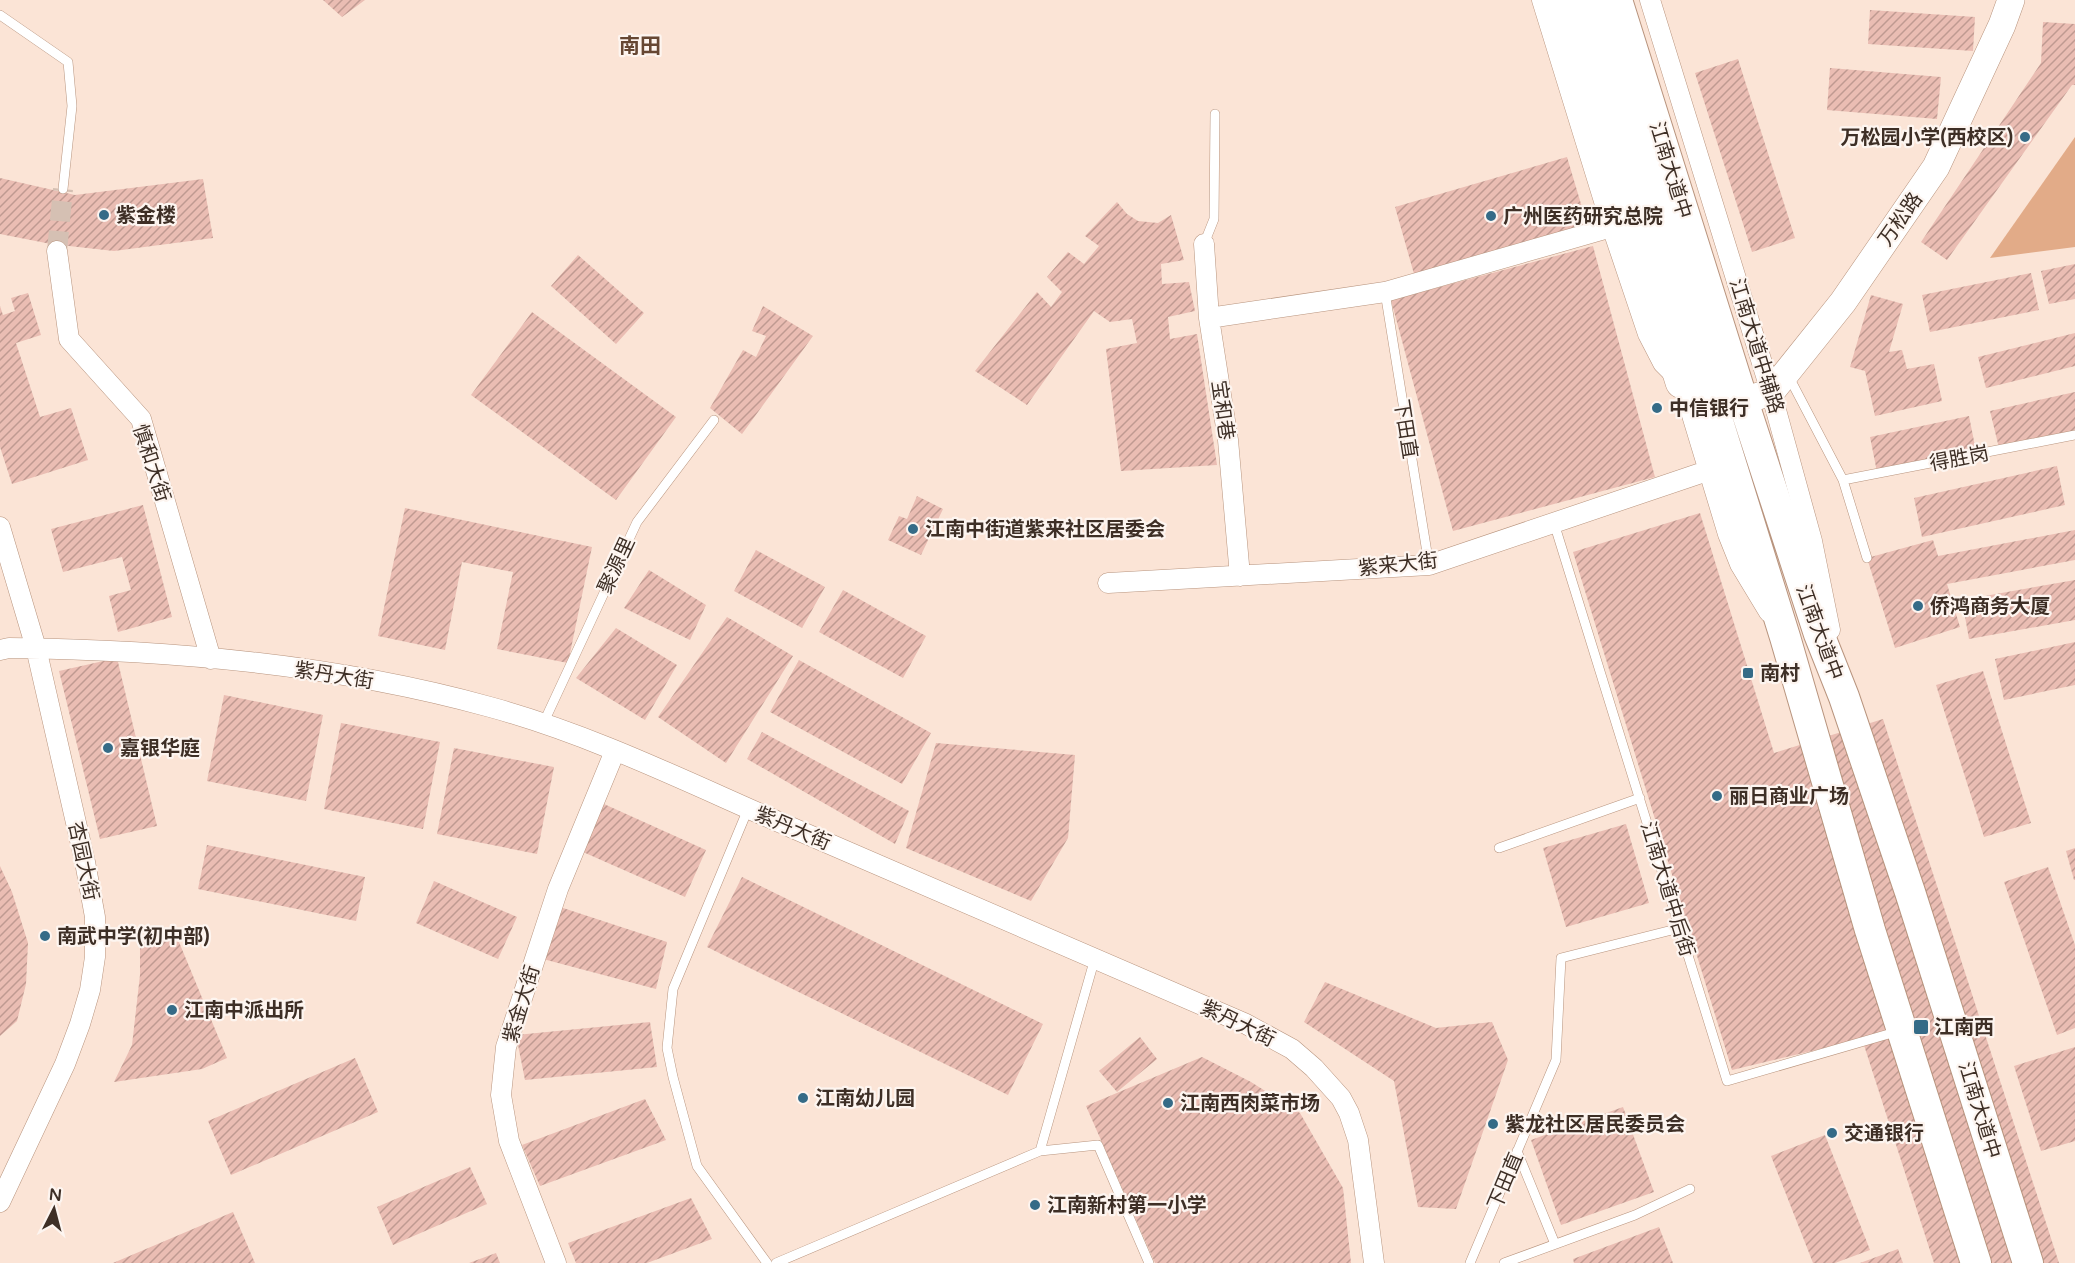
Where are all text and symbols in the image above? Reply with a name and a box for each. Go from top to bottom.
district label: 南田 [619,34,661,59]
street label: 江南大道中 [1644,119,1696,222]
place label: 万松园小学(西校区) [1841,126,2013,150]
marker: 万松园小学(西校区) [2018,130,2032,144]
street label: 万松路 [1874,188,1928,251]
place label: 紫金楼 [116,204,176,228]
place label: 广州医药研究总院 [1503,205,1663,229]
marker: 紫金楼 [97,208,111,222]
marker: 广州医药研究总院 [1484,209,1498,223]
street label: 江南大道中辅路 [1724,276,1788,417]
street label: 宝和巷 [1206,379,1238,442]
place label: 中信银行 [1669,397,1749,421]
street label: 下田直 [1388,398,1422,461]
marker: 中信银行 [1650,401,1664,415]
street label: 慎和大街 [127,422,175,505]
street label: 得胜岗 [1927,441,1991,476]
place label: 江南中街道紫来社区居委会 [925,518,1165,542]
marker: 江南中街道紫来社区居委会 [906,522,920,536]
street label: 聚源里 [593,533,640,598]
street label: 紫来大街 [1357,549,1439,581]
street label: 江南大道中 [1791,581,1847,683]
place label: 侨鸿商务大厦 [1930,595,2050,619]
marker: 侨鸿商务大厦 [1911,599,1925,613]
street label: 紫丹大街 [292,658,375,694]
place label: 南村 [1760,662,1800,686]
marker: 南村 [1741,666,1755,680]
place label: 嘉银华庭 [120,737,200,761]
marker: 嘉银华庭 [101,741,115,755]
place label: 丽日商业广场 [1729,785,1849,809]
marker: 丽日商业广场 [1710,789,1724,803]
street label: 紫丹大街 [751,802,834,856]
street label: 江南大道中后街 [1635,819,1699,960]
street label: 杏园大街 [63,820,103,903]
place label: 南武中学(初中部) [57,925,209,949]
marker: 南武中学(初中部) [38,929,52,943]
street label: 紫金大街 [499,963,545,1046]
street label: 紫丹大街 [1196,996,1279,1052]
place label: 江南中派出所 [184,999,304,1023]
marker: 江南中派出所 [165,1003,179,1017]
place label: 江南西 [1934,1016,1994,1040]
marker: 江南西 [1912,1018,1930,1036]
street label: 江南大道中 [1953,1059,2005,1162]
place label: 江南幼儿园 [815,1087,915,1111]
marker: 江南幼儿园 [796,1091,810,1105]
place label: 江南西肉菜市场 [1180,1092,1320,1116]
marker: 江南西肉菜市场 [1161,1096,1175,1110]
place label: 紫龙社区居民委员会 [1505,1113,1685,1137]
marker: 紫龙社区居民委员会 [1486,1117,1500,1131]
place label: 交通银行 [1844,1122,1924,1146]
marker: 交通银行 [1825,1126,1839,1140]
street label: 下田直 [1483,1149,1529,1214]
north arrow [24,1179,84,1239]
text: N [48,1184,63,1206]
place label: 江南新村第一小学 [1047,1194,1207,1218]
marker: 江南新村第一小学 [1028,1198,1042,1212]

